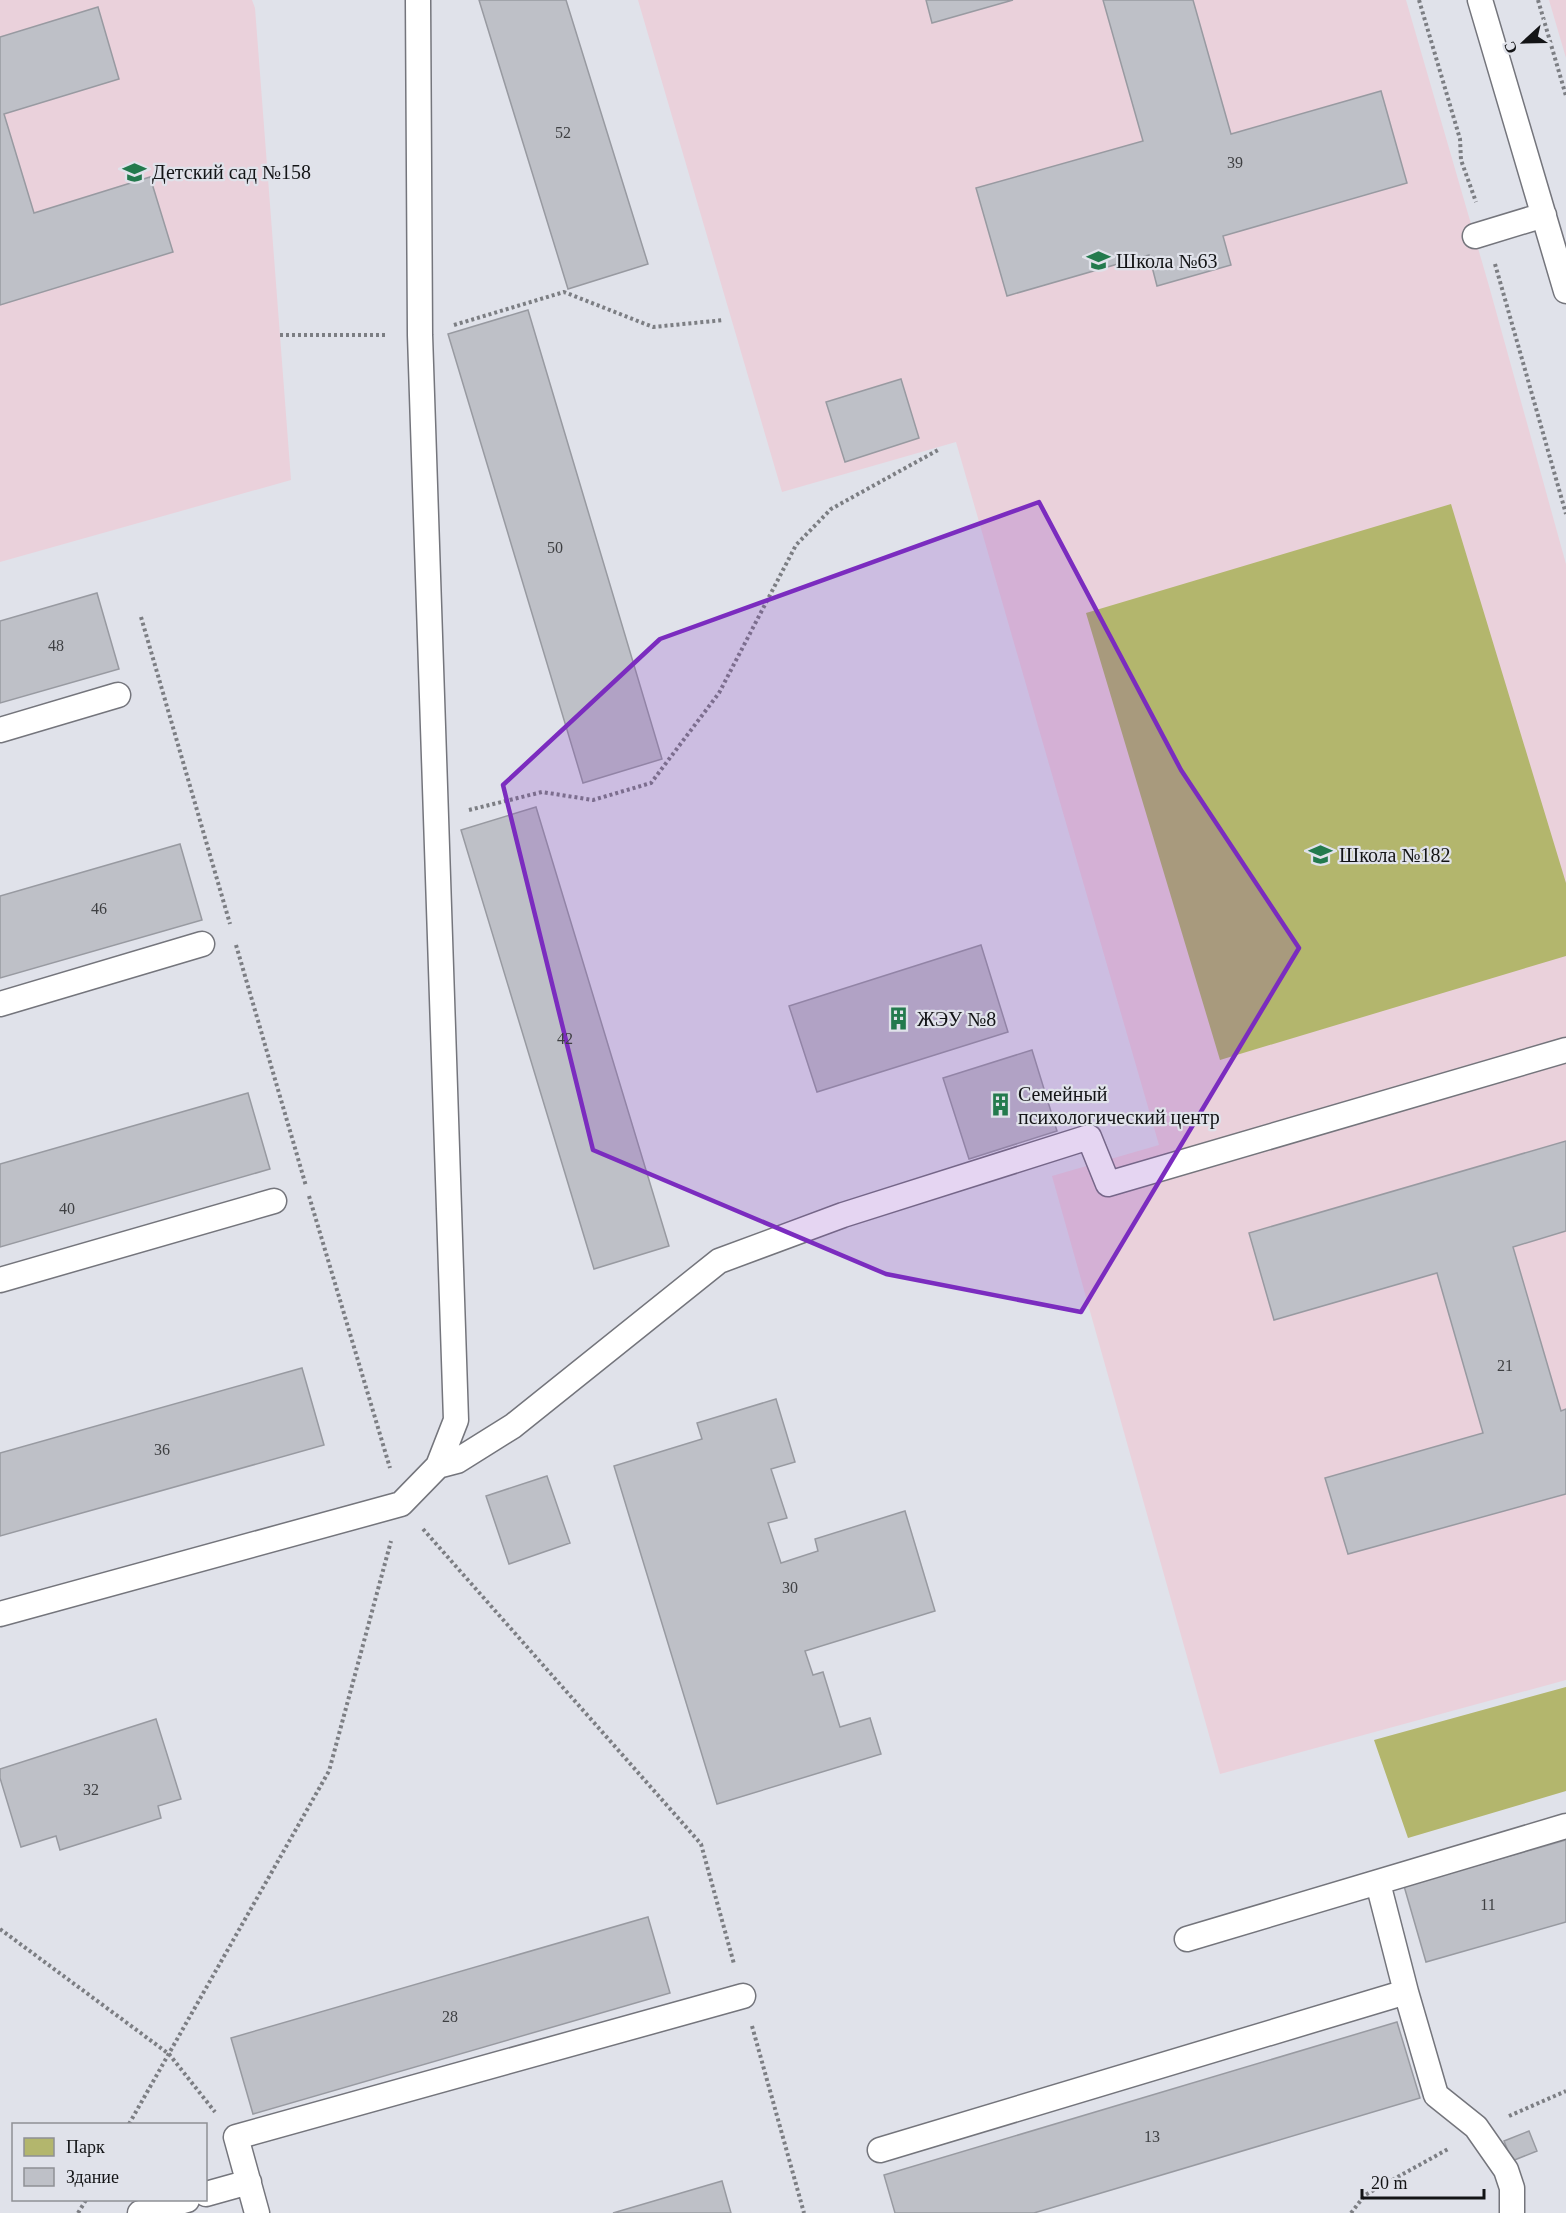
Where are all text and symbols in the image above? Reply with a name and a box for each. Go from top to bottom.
north arrow [1494,12,1554,72]
text: С [1501,39,1521,56]
house number: 52 [555,124,571,141]
house number: 39 [1227,154,1243,171]
school or university icon: Детский сад №158 [121,159,147,185]
place label: Детский сад №158 [152,161,311,184]
school or university icon: Школа №63 [1085,248,1111,274]
place label: Школа №63 [1116,250,1218,272]
house number: 50 [547,539,563,556]
house number: 48 [48,637,64,654]
school or university icon: Школа №182 [1308,842,1334,868]
place label: Школа №182 [1339,844,1451,866]
house number: 46 [91,900,107,917]
building icon: ЖЭУ №8 [886,1006,912,1032]
place label: ЖЭУ №8 [917,1008,996,1030]
house number: 42 [557,1030,573,1047]
place label: Семейный психологический центр [1018,1083,1220,1129]
building icon: Семейный психологический центр [987,1092,1013,1118]
house number: 40 [59,1200,75,1217]
house number: 21 [1497,1357,1513,1374]
house number: 36 [154,1441,170,1458]
house number: 30 [782,1579,798,1596]
house number: 32 [83,1781,99,1798]
house number: 11 [1480,1896,1496,1913]
house number: 28 [442,2008,458,2025]
legend [12,2123,207,2201]
house number: 13 [1144,2128,1160,2145]
text: Парк [66,2137,105,2157]
scale bar [1362,2162,1484,2200]
text: Здание [66,2167,119,2187]
text: 20 m [1371,2173,1408,2193]

